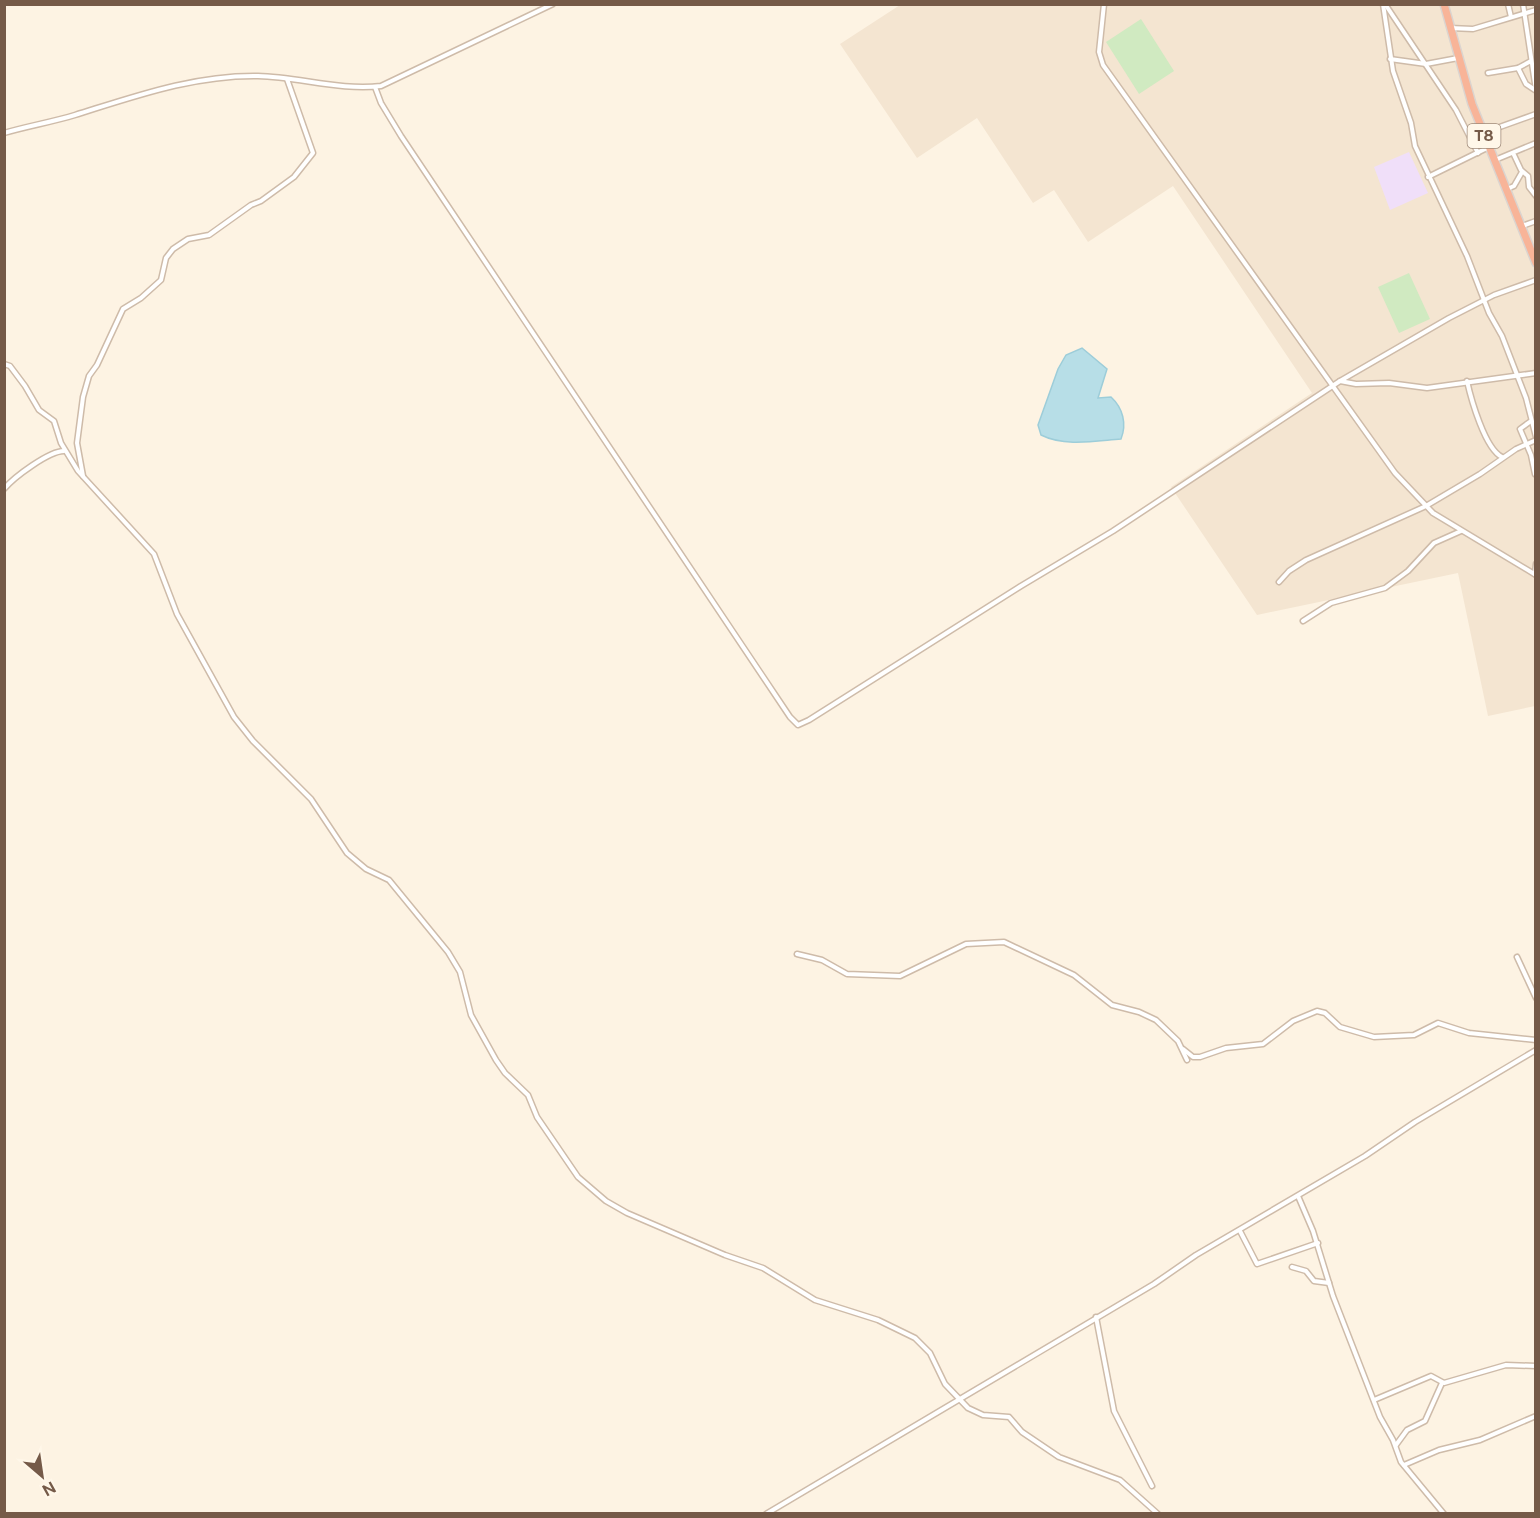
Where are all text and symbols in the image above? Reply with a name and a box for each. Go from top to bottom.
road number: T8 [1468,124,1500,148]
north arrow [12,1446,72,1506]
text: N [39,1477,59,1500]

